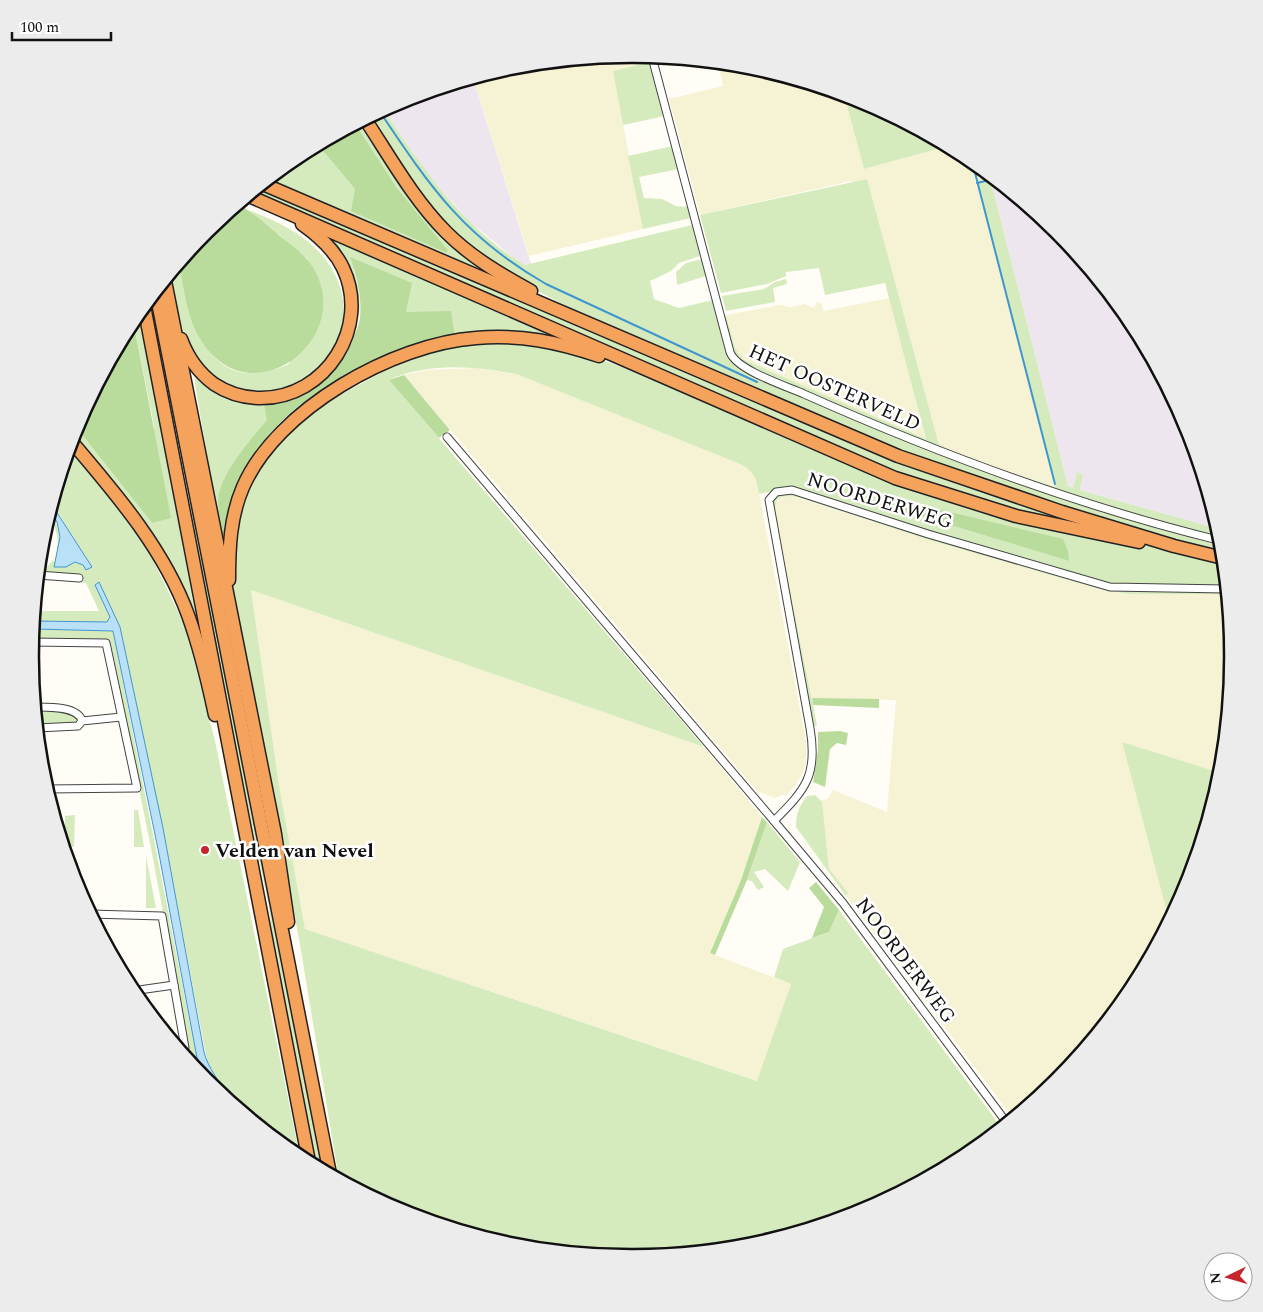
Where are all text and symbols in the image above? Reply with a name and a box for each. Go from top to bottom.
scale bar [12,10,111,42]
text: 100 m [20,16,59,39]
street label: HET OOSTERVELD [744,336,926,439]
street label: NOORDERWEG [803,464,956,537]
place label: Velden van Nevel [215,836,374,866]
marker: Velden van Nevel [199,844,211,856]
street label: NOORDERWEG [848,891,963,1030]
north arrow [1203,1252,1253,1302]
text: N [1205,1271,1227,1285]

